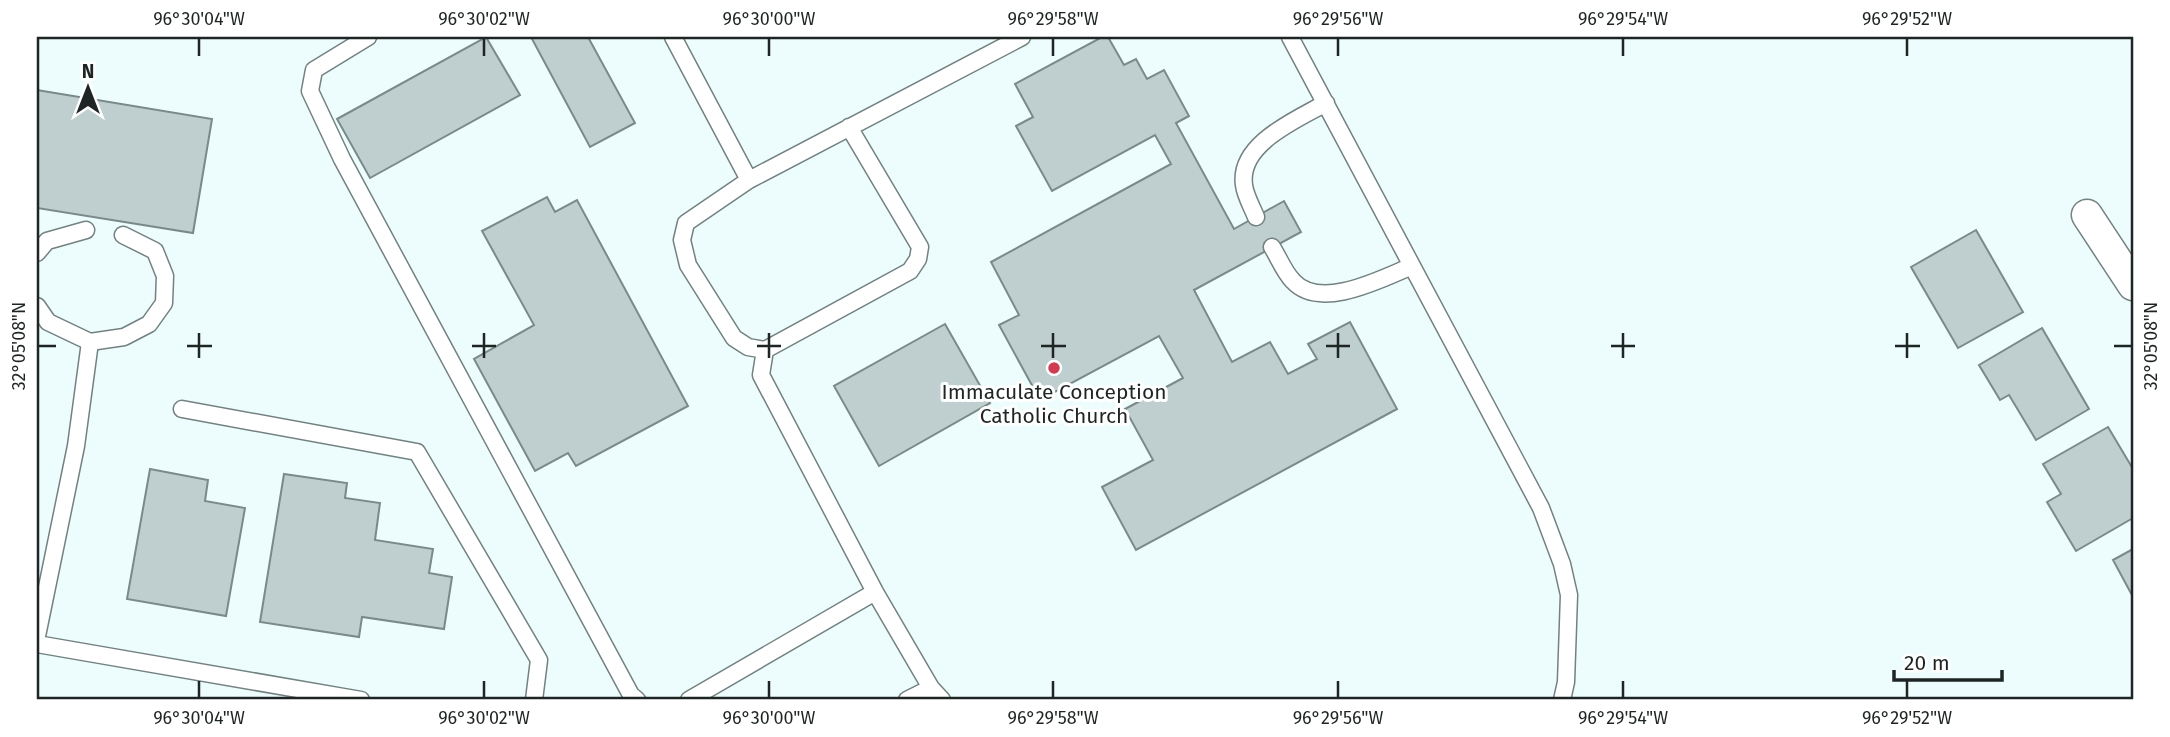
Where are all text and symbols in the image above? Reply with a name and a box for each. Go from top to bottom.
text: 96°30'04"W [153,8,245,30]
text: 96°30'02"W [438,8,530,30]
text: 96°30'00"W [723,8,816,30]
text: 96°29'58"W [1007,8,1099,30]
text: 96°29'56"W [1293,8,1383,30]
text: 96°29'54"W [1578,8,1668,30]
text: 96°29'52"W [1862,8,1952,30]
north arrow [52,52,122,122]
text: N [82,60,94,83]
text: 32°05'08"N [8,302,30,390]
text: 32°05'08"N [2140,302,2162,390]
marker: Immaculate Conception Catholic Church [1046,360,1062,376]
place label: Immaculate Conception Catholic Church [942,379,1166,429]
scale bar [1894,639,2002,683]
text: 20 m [1904,650,1950,676]
text: 96°30'04"W [153,707,245,729]
text: 96°30'02"W [438,707,530,729]
text: 96°30'00"W [723,707,816,729]
text: 96°29'58"W [1007,707,1099,729]
text: 96°29'56"W [1293,707,1383,729]
text: 96°29'54"W [1578,707,1668,729]
text: 96°29'52"W [1862,707,1952,729]

